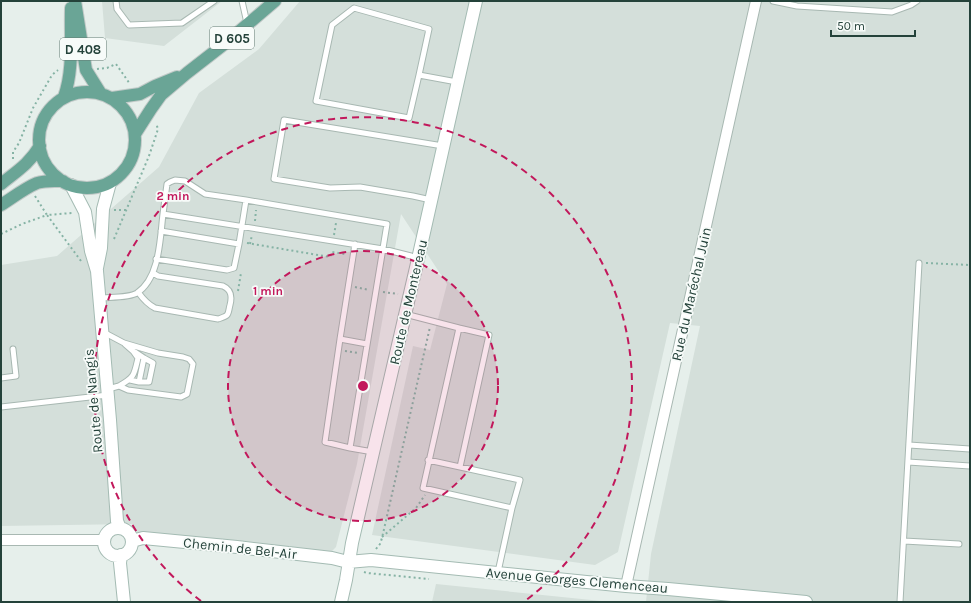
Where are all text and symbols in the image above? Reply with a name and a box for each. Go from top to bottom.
scale bar [831,12,915,38]
text: 50 m [837,19,865,33]
road number: D 605 [210,27,254,49]
road number: D 408 [60,38,106,60]
text: 2 min [156,189,190,203]
street label: Rue du Maréchal Juin [668,226,715,363]
street label: Route de Montereau [386,238,431,366]
text: 1 min [253,284,283,298]
street label: Route de Nangis [80,348,107,454]
centre of rings [356,379,370,393]
street label: Chemin de Bel-Air [182,534,298,563]
street label: Avenue Georges Clemenceau [485,564,669,597]

